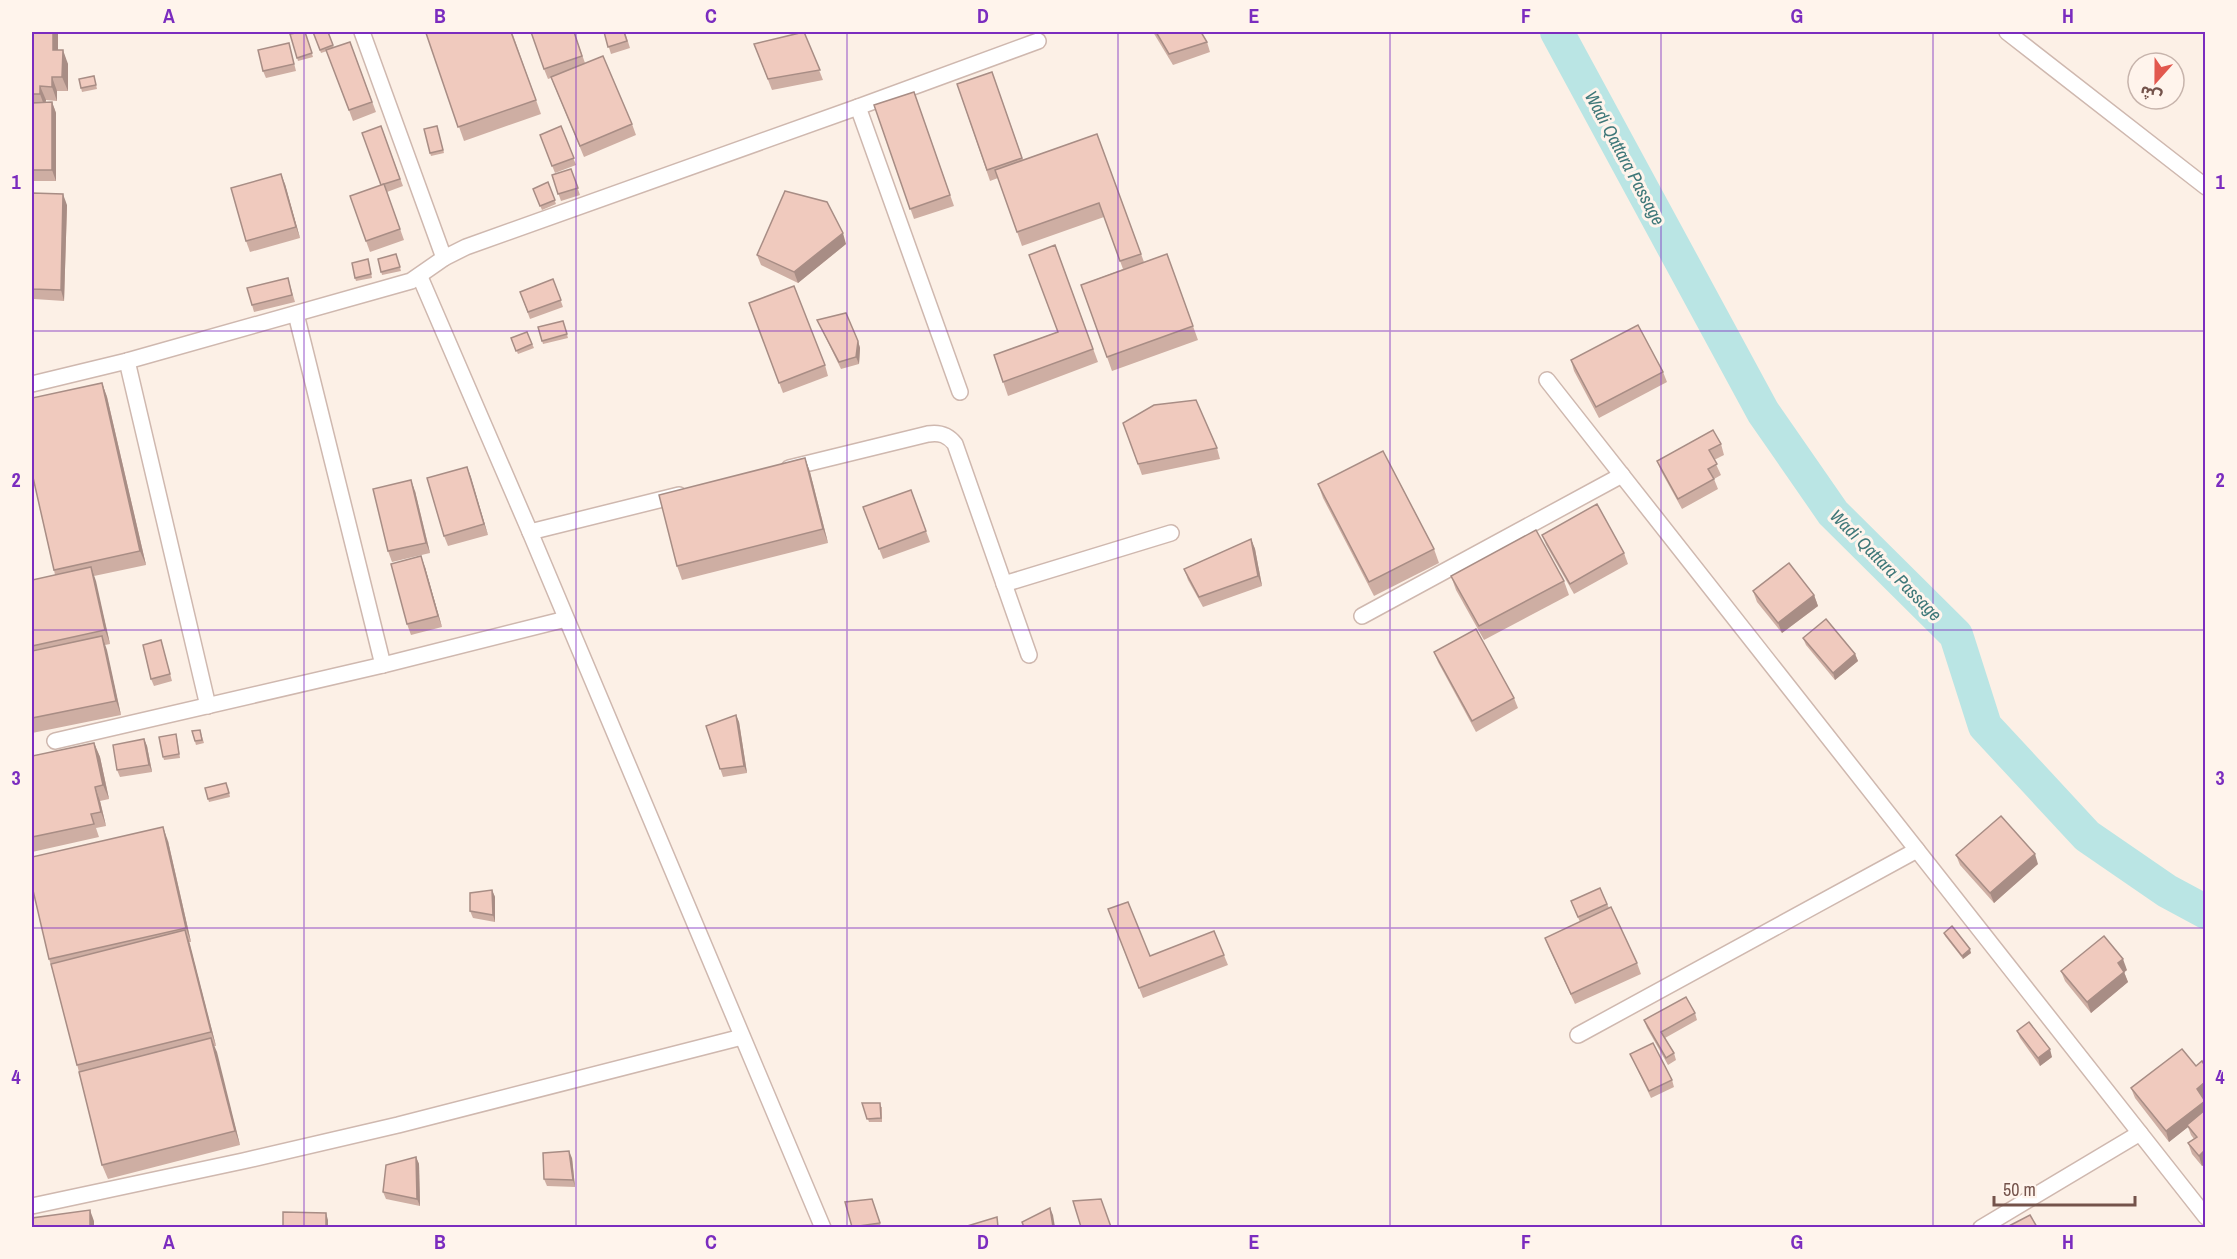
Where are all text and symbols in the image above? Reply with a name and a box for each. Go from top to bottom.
text: A [163,2,175,29]
text: B [434,2,446,29]
text: C [705,2,717,29]
text: D [977,2,989,29]
text: E [1249,2,1260,29]
text: F [1521,2,1531,29]
text: G [1791,2,1803,29]
text: H [2062,2,2074,29]
north arrow [2126,51,2186,111]
text: ش [2136,81,2165,109]
water label: Wadi Qattara Passage [1579,86,1671,230]
text: 1 [11,168,21,195]
text: 1 [2215,168,2225,195]
text: 2 [11,466,21,493]
text: 2 [2215,466,2225,493]
water label: Wadi Qattara Passage [1824,503,1948,627]
text: 3 [11,764,21,791]
text: 3 [2215,764,2225,791]
text: 4 [11,1063,21,1090]
text: 4 [2215,1063,2225,1090]
scale bar [1994,1169,2135,1207]
text: 50 m [2003,1177,2036,1202]
text: A [163,1228,175,1255]
text: B [434,1228,446,1255]
text: C [705,1228,717,1255]
text: D [977,1228,989,1255]
text: E [1249,1228,1260,1255]
text: F [1521,1228,1531,1255]
text: G [1791,1228,1803,1255]
text: H [2062,1228,2074,1255]

